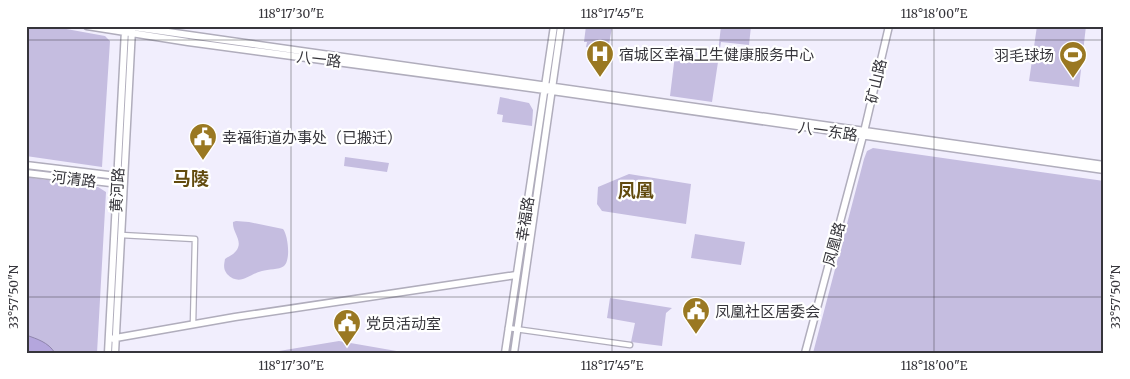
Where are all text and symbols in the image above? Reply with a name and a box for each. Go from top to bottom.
text: 118°17'30"E [258,6,324,21]
text: 118°17'45"E [581,6,644,21]
text: 118°18'00"E [901,6,968,21]
hospital icon: 宿城区幸福卫生健康服务中心 [585,39,615,78]
sports icon: 羽毛球场 [1058,40,1088,79]
place label: 宿城区幸福卫生健康服务中心 [619,45,814,64]
place label: 羽毛球场 [994,46,1054,65]
street label: 八一路 [296,47,342,71]
street label: 矿山路 [862,57,890,105]
street label: 八一东路 [797,117,859,145]
public building icon: 幸福街道办事处（已搬迁） [188,122,218,161]
place label: 幸福街道办事处（已搬迁） [222,128,402,147]
street label: 河清路 [51,167,97,191]
street label: 黄河路 [106,167,128,213]
district label: 马陵 [173,167,209,190]
district label: 凤凰 [618,179,654,202]
street label: 幸福路 [512,195,538,243]
street label: 凤凰路 [819,220,849,268]
text: 33°57'50"N [6,264,21,329]
text: 33°57'50"N [1108,264,1123,329]
public building icon: 凤凰社区居委会 [681,296,711,335]
place label: 凤凰社区居委会 [715,302,820,321]
public building icon: 党员活动室 [332,308,362,347]
place label: 党员活动室 [366,314,441,333]
text: 118°17'30"E [258,358,324,373]
text: 118°17'45"E [581,358,644,373]
text: 118°18'00"E [901,358,968,373]

